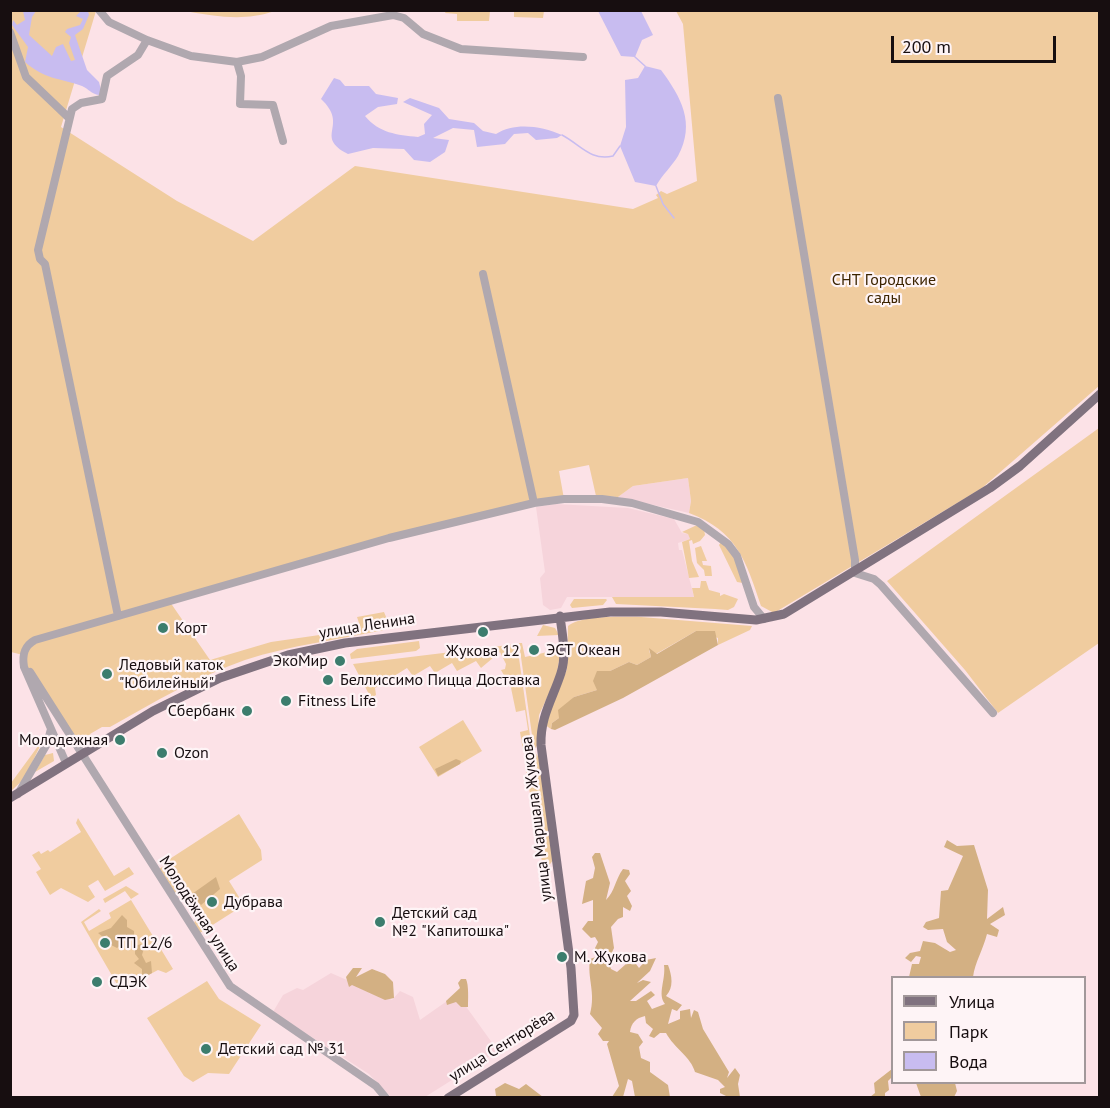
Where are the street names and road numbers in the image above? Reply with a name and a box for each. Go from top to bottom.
street label: улица Ленина [318,609,416,643]
street label: улица Маршала Жукова [517,735,557,903]
street label: Молодёжная улица [154,853,244,975]
street label: улица Сентюрёва [446,1006,558,1086]

